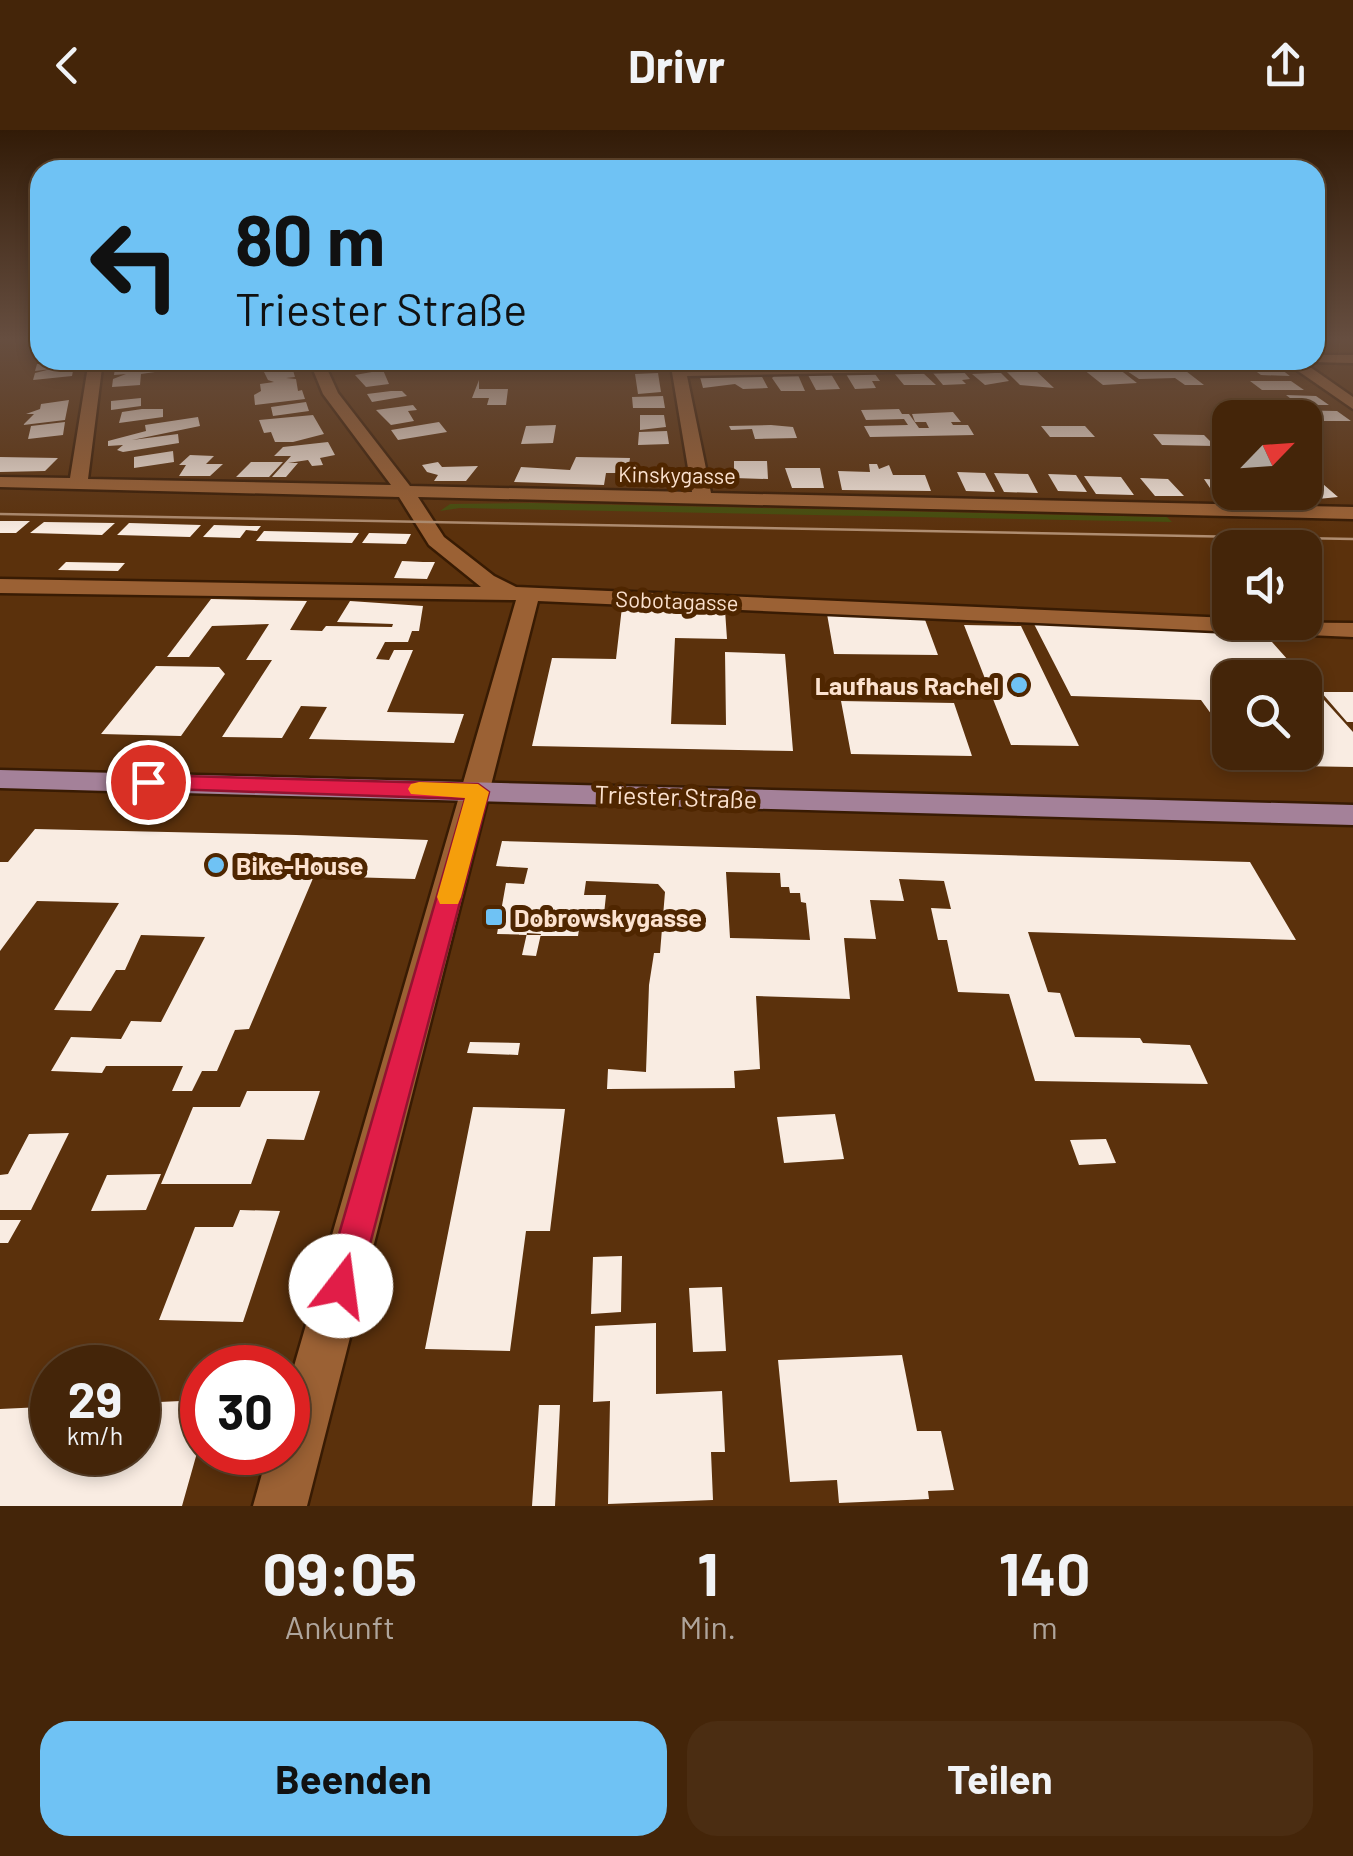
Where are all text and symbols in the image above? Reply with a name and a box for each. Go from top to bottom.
icon: back [40,38,95,93]
text: Drivr [628,38,725,92]
icon: share [1258,38,1313,93]
text: 80 m [235,196,385,280]
icon: left [70,200,200,330]
text: Triester Straße [235,281,527,335]
north arrow [1212,400,1322,510]
map controls [1212,400,1322,770]
street label: Kinskygasse [618,460,736,488]
button: sound [1212,530,1322,640]
street label: Sobotagasse [615,585,739,615]
button: search [1212,660,1322,770]
place label: Laufhaus Rachel [815,670,999,700]
marker: Laufhaus Rachel [1008,674,1030,696]
pin [106,740,191,825]
icon: arrive [121,755,176,810]
street label: Triester Straße [594,778,758,814]
place label: Bike-House [236,850,363,880]
marker: Bike-House [205,854,227,876]
place label: Dobrowskygasse [514,902,702,932]
marker: Dobrowskygasse [483,906,505,928]
position arrow [289,1234,393,1338]
speed limit sign: 30 [180,1345,310,1475]
text: 29 [68,1368,122,1428]
text: km/h [67,1420,123,1450]
text: 09:05 [263,1536,417,1608]
text: 1 [697,1536,718,1608]
text: 140 [999,1536,1090,1608]
text: Ankunft [285,1607,395,1645]
text: Min. [680,1607,736,1645]
text: m [1031,1607,1058,1645]
button: Beenden [40,1721,667,1836]
button: Teilen [687,1721,1313,1836]

